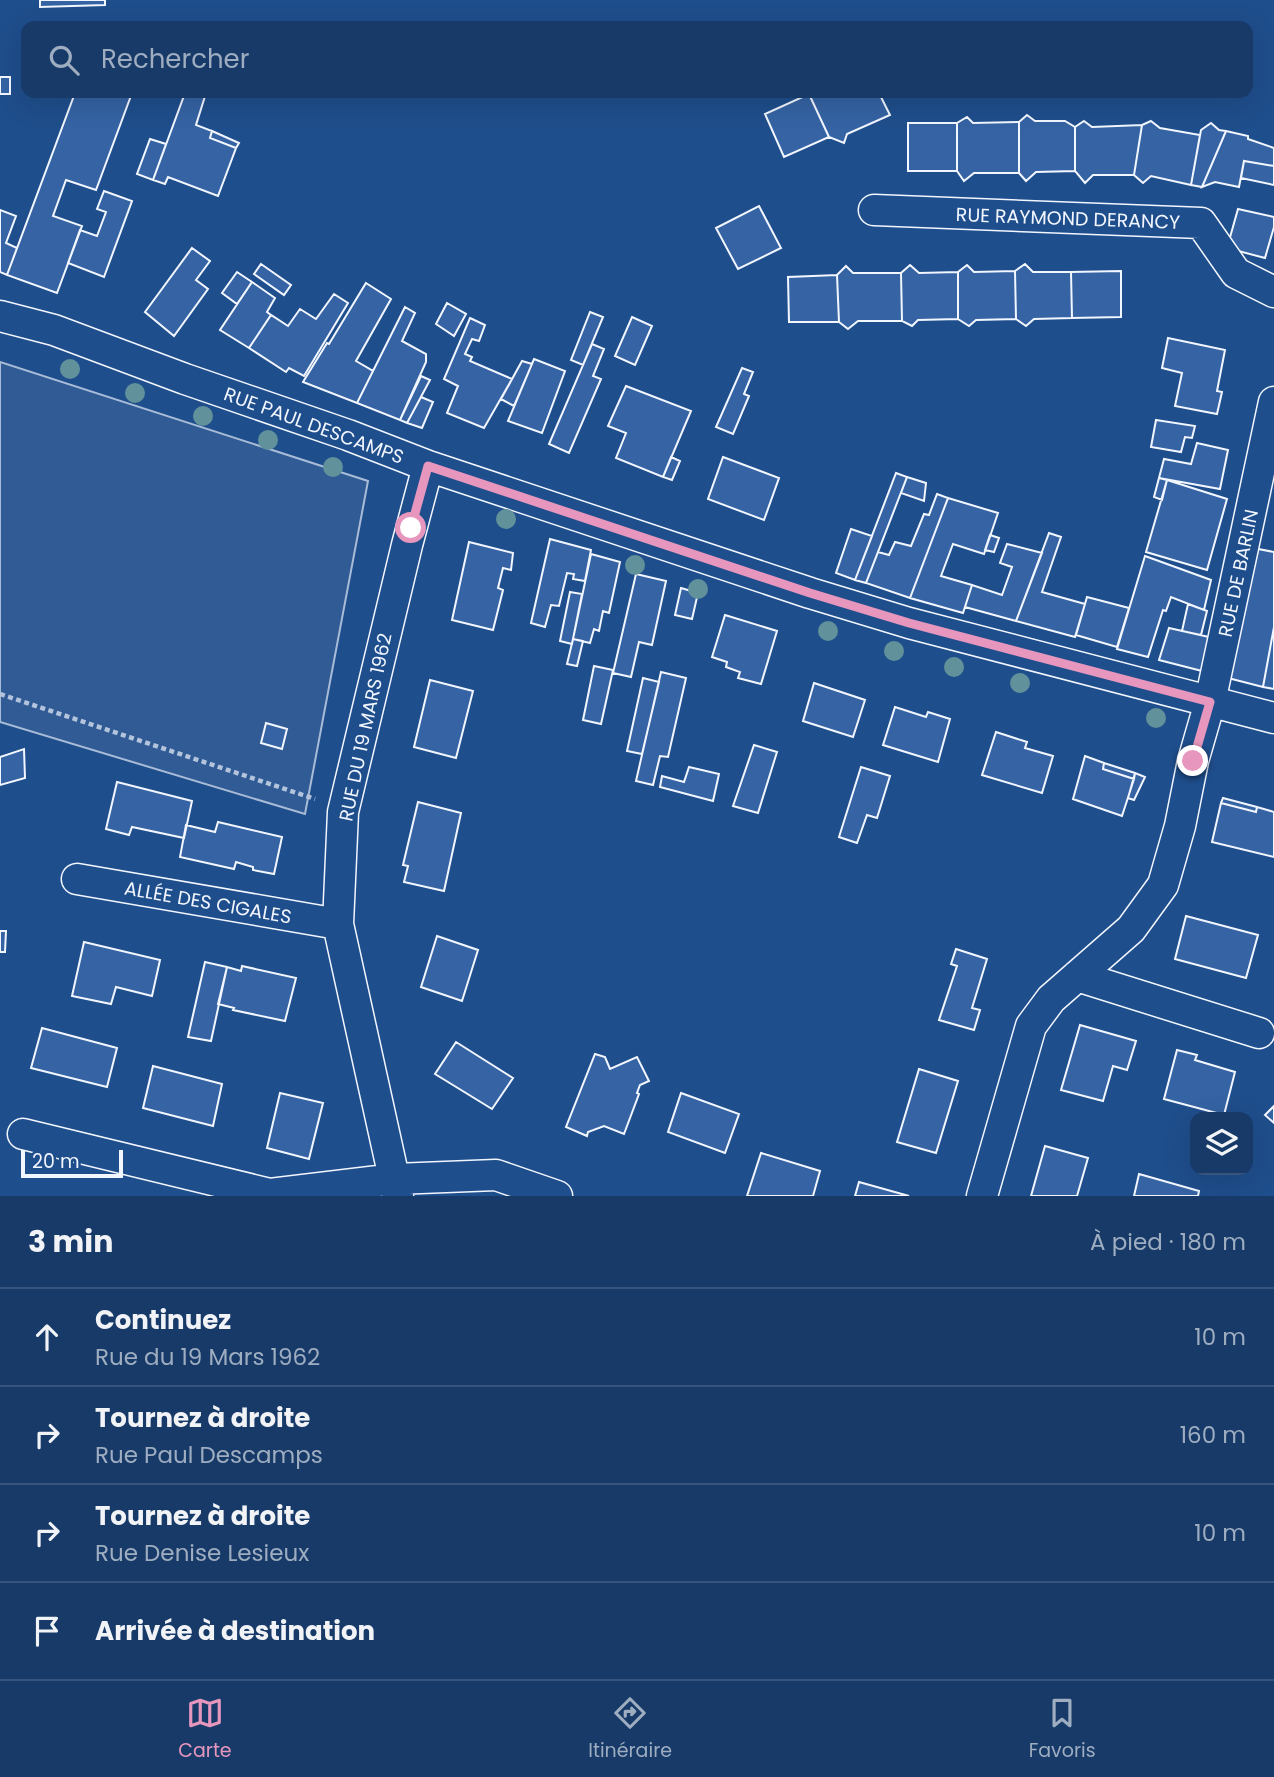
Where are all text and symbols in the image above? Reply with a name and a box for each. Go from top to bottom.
search box [21,21,1253,98]
icon: search [45,41,83,79]
text: Rechercher [101,41,249,77]
street label: RUE RAYMOND DERANCY [955,201,1181,236]
street label: RUE PAUL DESCAMPS [220,380,407,471]
street label: RUE DE BARLIN [1212,507,1265,639]
route start [395,512,426,543]
street label: RUE DU 19 MARS 1962 [332,631,399,824]
route end [1177,745,1208,776]
street label: ALLÉE DES CIGALES [122,875,294,930]
map controls [1190,1112,1253,1175]
button: layers [1190,1112,1253,1175]
scale bar [21,1147,122,1179]
text: 20 m [32,1148,80,1175]
text: 3 min [28,1220,113,1263]
text: À pied · 180 m [1090,1226,1246,1258]
text: Continuez [95,1302,231,1338]
icon: ahead [28,1318,66,1356]
text: 10 m [1194,1321,1246,1353]
text: Rue du 19 Mars 1962 [95,1341,320,1373]
text: Tournez à droite [95,1400,310,1436]
icon: right [28,1416,66,1454]
text: 160 m [1180,1419,1246,1451]
text: Rue Paul Descamps [95,1439,323,1471]
text: Tournez à droite [95,1498,310,1534]
icon: right [28,1514,66,1552]
text: 10 m [1194,1517,1246,1549]
text: Rue Denise Lesieux [95,1537,309,1569]
icon: arrive [28,1612,66,1650]
text: Arrivée à destination [95,1613,375,1649]
tab: Carte [178,1694,232,1765]
tab: Itinéraire [588,1694,672,1765]
tab: Favoris [1029,1694,1096,1765]

